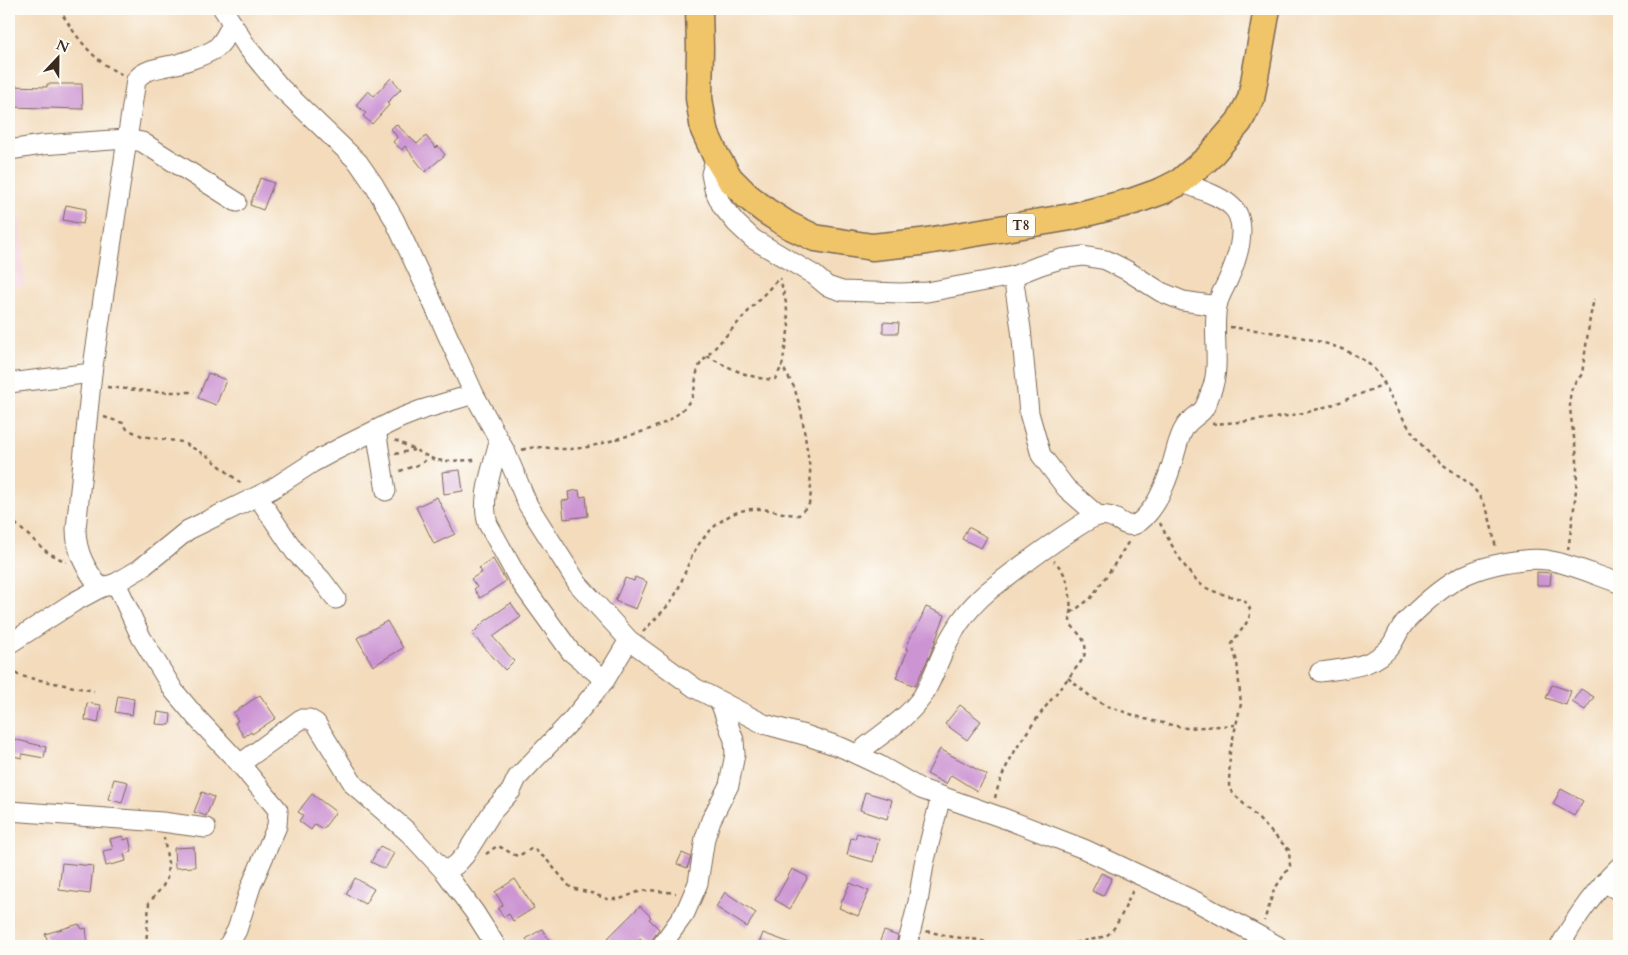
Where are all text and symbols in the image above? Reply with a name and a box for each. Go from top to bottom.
north arrow [32,32,82,82]
text: N [53,35,72,57]
road number: T8 [1007,214,1035,236]

